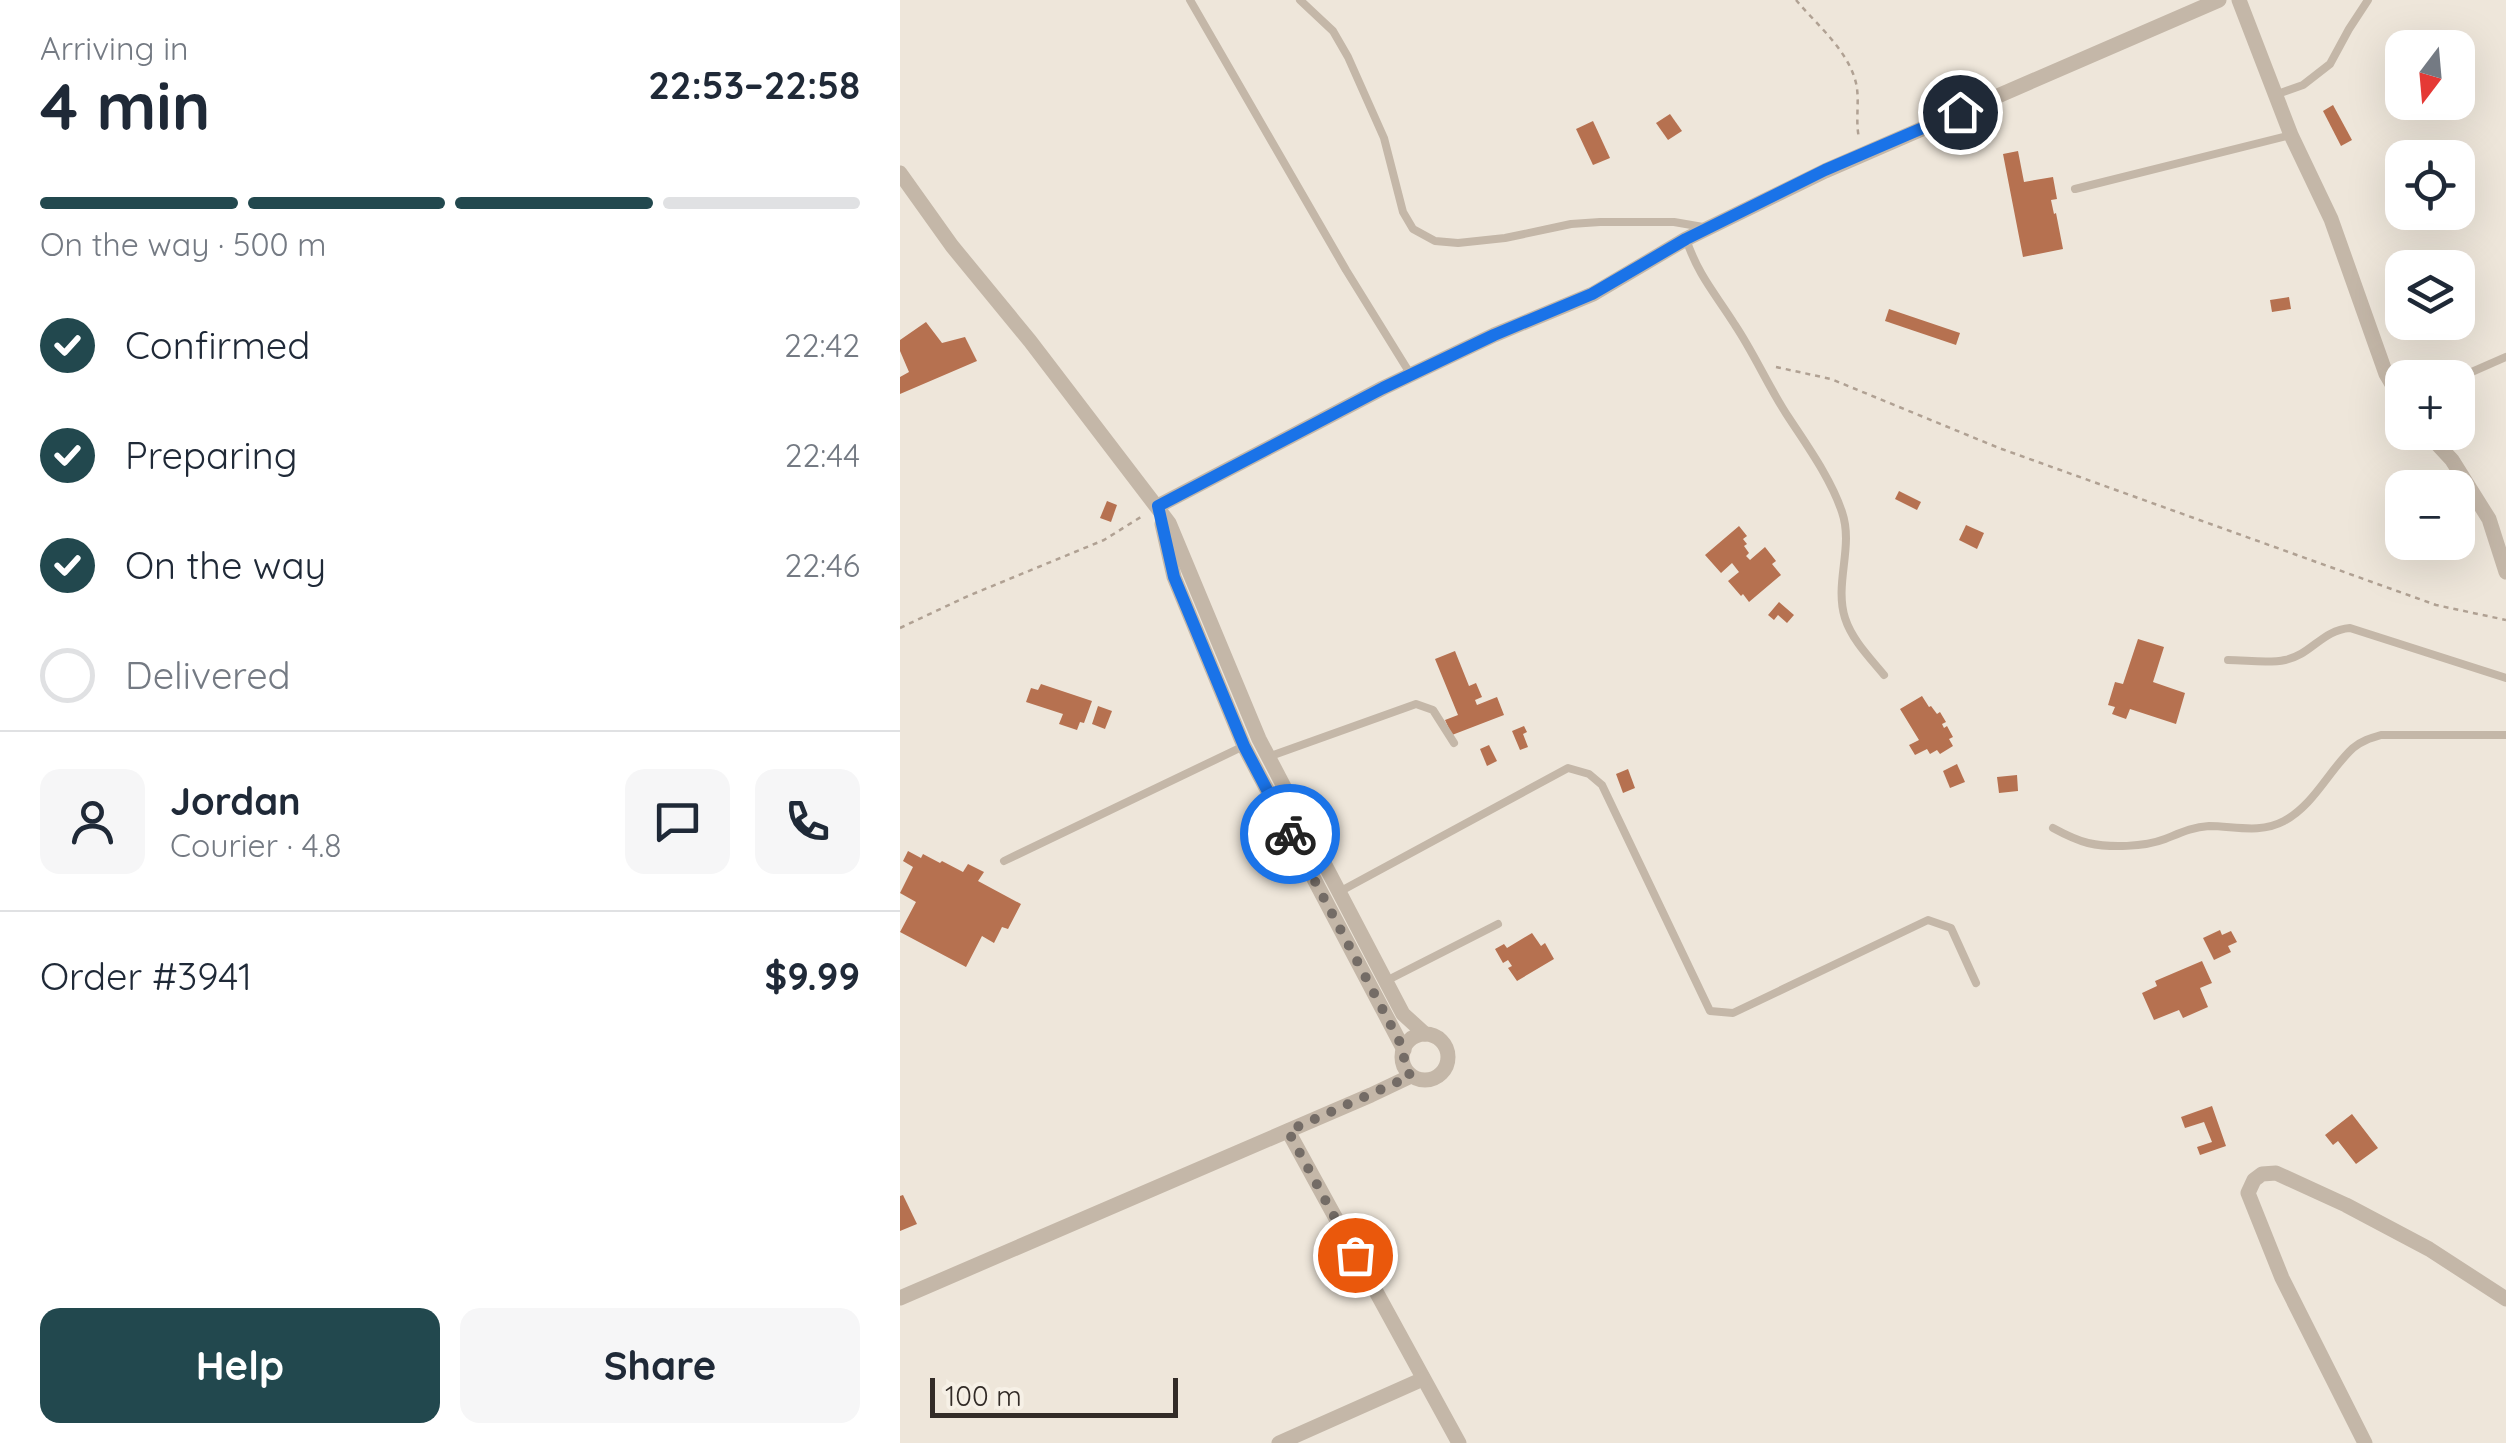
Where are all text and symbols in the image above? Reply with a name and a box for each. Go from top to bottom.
text: Arriving in [40,28,189,68]
north arrow [2385,30,2475,120]
map controls [2385,30,2475,560]
text: 22:53–22:58 [648,61,860,109]
text: 4 min [40,65,210,146]
pin [1918,70,2003,155]
icon: home [1933,85,1988,140]
button: locate [2385,140,2475,230]
text: On the way · 500 m [40,224,327,264]
button: layers [2385,250,2475,340]
icon: check [40,318,95,373]
text: Confirmed [125,321,310,369]
text: 22:42 [784,325,860,365]
button: + [2385,360,2475,450]
icon: check [40,428,95,483]
text: Preparing [125,431,297,479]
text: 22:44 [785,435,860,475]
button: − [2385,470,2475,560]
icon: check [40,538,95,593]
text: On the way [125,541,326,589]
text: 22:46 [784,545,860,585]
text: Delivered [125,651,291,699]
button: person [40,769,145,874]
button: chat [625,769,730,874]
button: phone [755,769,860,874]
text: Jordan [170,777,301,825]
courier [1240,784,1340,884]
icon: bike [1263,807,1318,862]
text: Courier · 4.8 [170,825,342,865]
text: Order #3941 [40,952,252,1000]
text: $9.99 [765,952,860,1000]
pin [1313,1213,1398,1298]
icon: bag [1328,1228,1383,1283]
button: Help [40,1308,440,1423]
button: Share [460,1308,860,1423]
scale bar [930,1373,1178,1418]
text: 100 m [945,1378,1022,1413]

